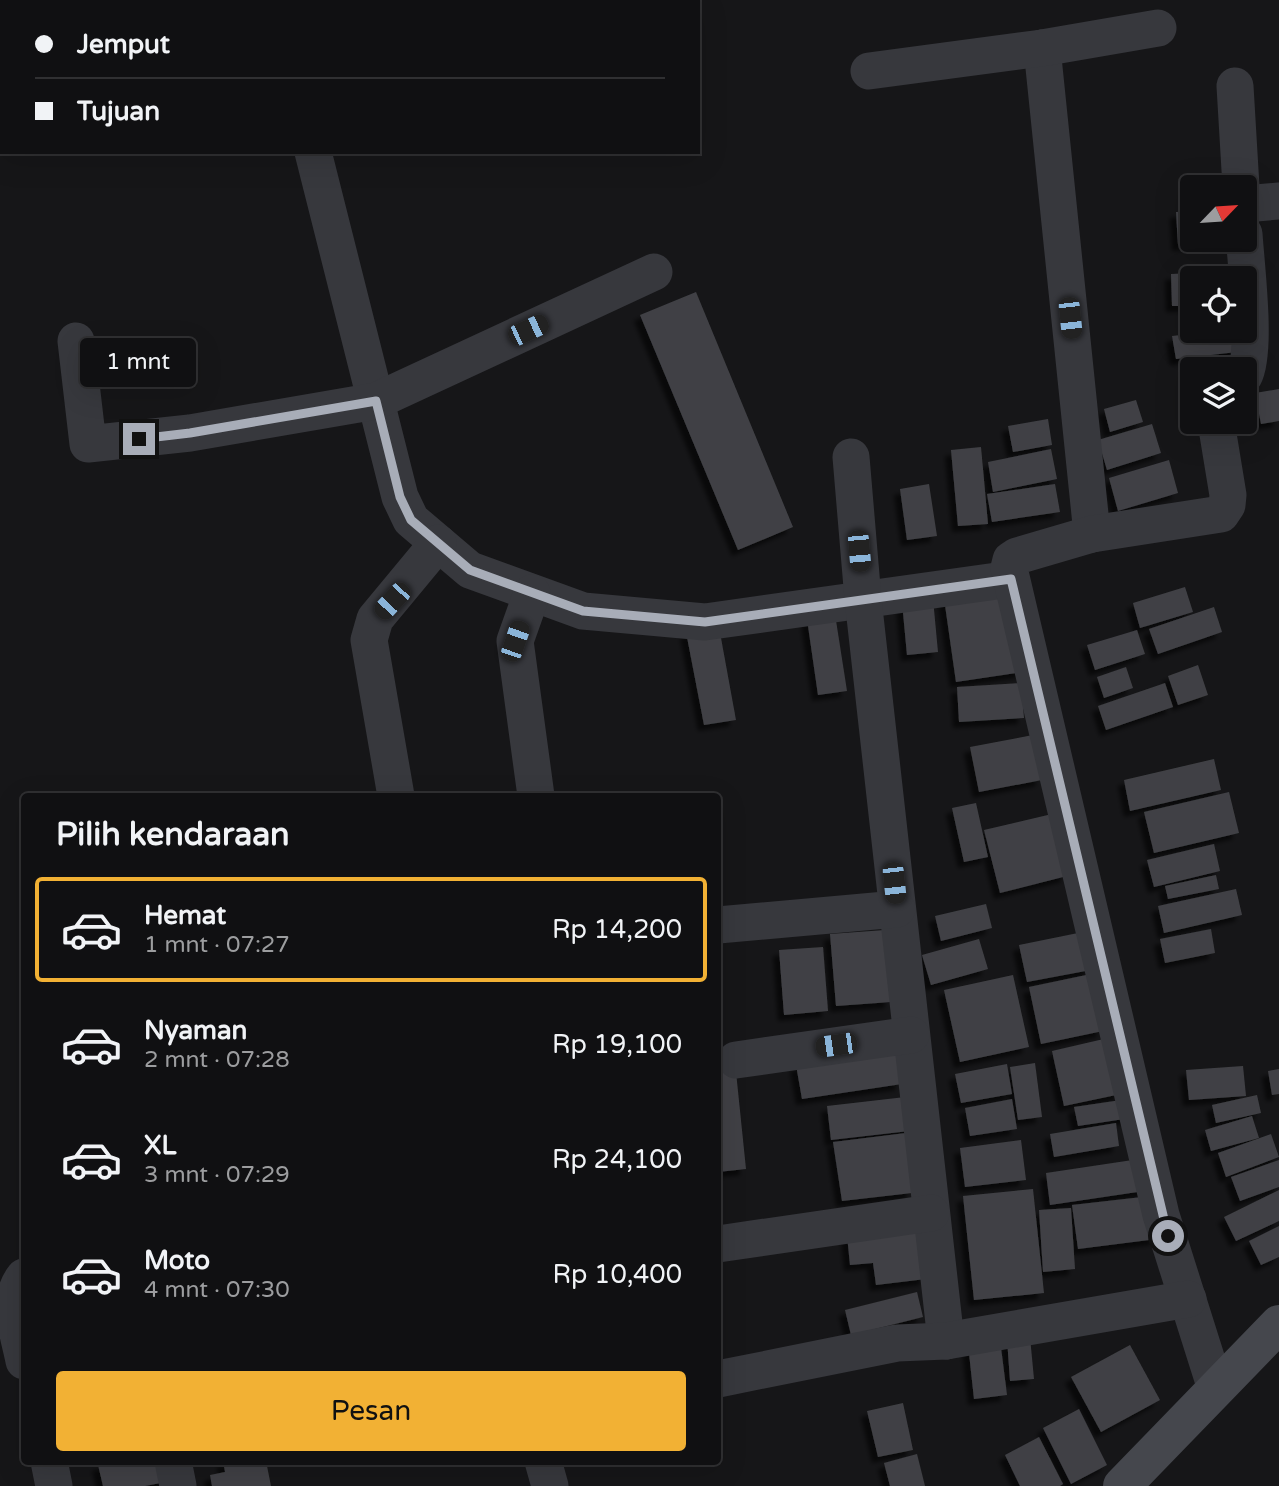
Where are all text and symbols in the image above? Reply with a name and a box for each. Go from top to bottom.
text: Jemput [77,29,170,60]
text: Tujuan [77,96,160,127]
north arrow [1180,175,1256,252]
map controls [1180,175,1257,434]
button: locate [1180,266,1257,343]
car [1058,296,1083,340]
car [505,312,552,348]
callout: 1 mnt [81,338,197,386]
text: 1 mnt [106,348,170,376]
button: layers [1180,357,1257,434]
route end [123,423,155,455]
car [847,529,872,573]
car [370,578,415,624]
car [499,618,532,664]
text: Pilih kendaraan [56,816,290,854]
car [882,861,907,905]
icon: car [60,898,123,961]
text: Hemat [144,900,226,931]
text: Rp 14,200 [552,914,682,945]
text: 1 mnt · 07:27 [144,931,290,959]
icon: car [60,1013,123,1076]
text: Nyaman [144,1015,247,1046]
text: Rp 19,100 [552,1029,682,1060]
car [814,1032,859,1058]
text: 2 mnt · 07:28 [144,1046,290,1074]
icon: car [60,1128,123,1191]
text: XL [144,1130,176,1161]
text: Rp 24,100 [552,1144,682,1175]
text: 3 mnt · 07:29 [144,1161,290,1189]
route start [1152,1220,1184,1252]
icon: car [60,1243,123,1306]
text: Moto [144,1245,210,1276]
text: Rp 10,400 [552,1259,682,1290]
text: 4 mnt · 07:30 [144,1276,290,1304]
button: Pesan [56,1371,686,1451]

